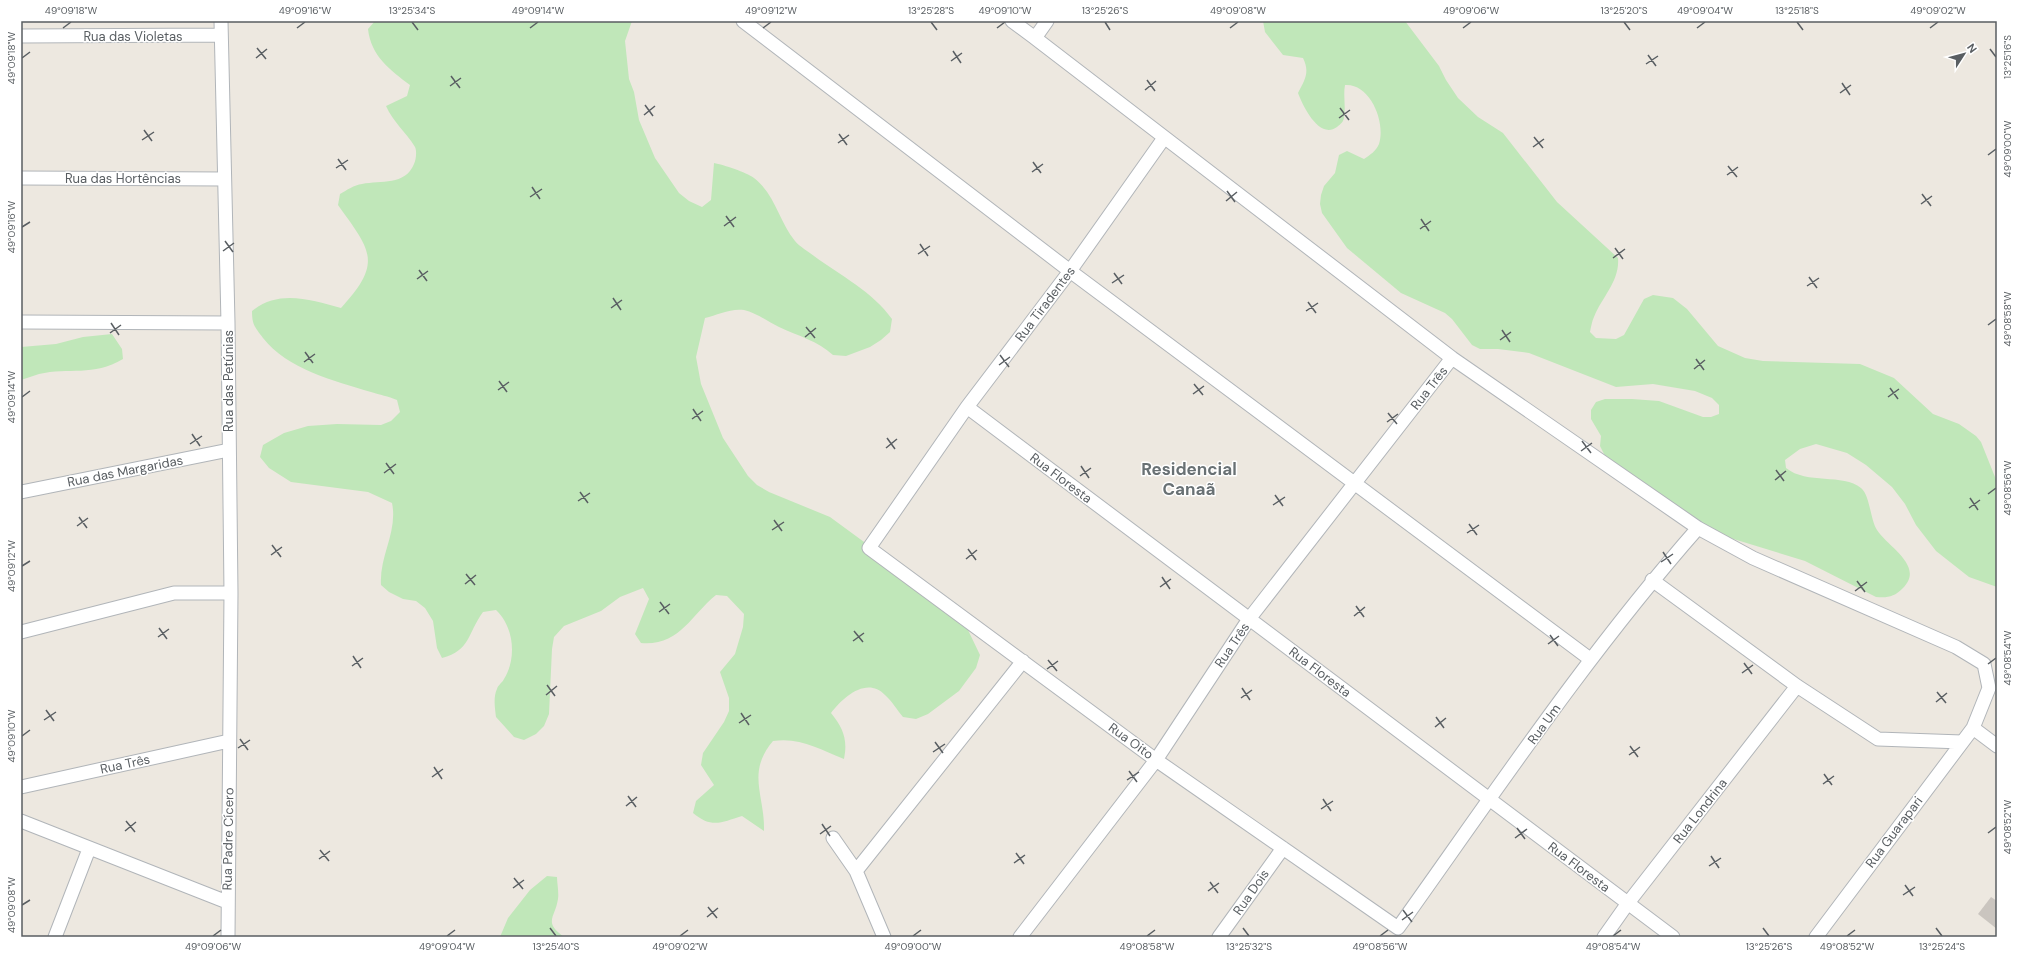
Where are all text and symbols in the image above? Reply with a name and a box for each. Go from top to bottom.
text: 49°09'18"W [45,4,97,17]
text: 49°09'16"W [279,4,332,17]
text: 13°25'34"S [389,4,435,17]
text: 49°09'14"W [512,4,564,17]
text: 49°09'12"W [745,4,797,17]
text: 13°25'28"S [908,4,954,17]
text: 49°09'10"W [978,4,1032,17]
text: 13°25'26"S [1082,4,1128,17]
text: 49°09'08"W [1210,4,1266,17]
text: 49°09'06"W [1443,4,1499,17]
text: 13°25'20"S [1601,4,1648,17]
text: 49°09'04"W [1677,4,1733,17]
text: 13°25'18"S [1775,4,1819,17]
text: 49°09'02"W [1910,4,1966,17]
street label: Rua das Violetas [83,28,183,45]
text: 49°09'18"W [5,32,18,84]
north arrow [1944,34,1984,74]
text: 13°25'16"S [2001,35,2014,79]
text: N [1964,41,1980,55]
text: 49°09'00"W [2001,120,2014,177]
street label: Rua das Hortências [65,170,181,187]
text: 49°09'16"W [5,200,18,253]
street label: Rua Tiradentes [1011,263,1079,345]
text: 49°08'58"W [2001,291,2014,346]
street label: Rua das Petúnias [220,330,237,432]
street label: Rua Três [1407,363,1451,413]
text: 49°09'14"W [5,371,18,423]
street label: Rua Floresta [1026,449,1096,507]
street label: Rua das Margaridas [66,451,184,491]
district label: Residencial Canaã [1141,458,1237,500]
text: 49°08'56"W [2001,460,2014,515]
text: 49°09'12"W [5,540,18,592]
street label: Rua Três [1211,619,1253,671]
text: 49°08'54"W [2001,630,2014,685]
street label: Rua Floresta [1285,643,1355,701]
street label: Rua Um [1524,700,1564,748]
text: 49°09'10"W [5,709,18,763]
street label: Rua Oito [1105,719,1157,763]
street label: Rua Três [98,750,152,778]
street label: Rua Londrina [1669,775,1731,847]
street label: Rua Padre Cícero [219,787,237,891]
street label: Rua Guarapari [1862,793,1926,871]
text: 49°08'52"W [2001,800,2014,854]
street label: Rua Floresta [1544,838,1614,896]
street label: Rua Dois [1229,866,1273,918]
text: 49°09'08"W [5,877,18,933]
text: 49°09'06"W [185,940,241,953]
text: 49°09'04"W [419,940,475,953]
text: 13°25'40"S [533,940,580,953]
text: 49°09'02"W [652,940,708,953]
text: 49°09'00"W [885,940,942,953]
text: 49°08'58"W [1120,940,1175,953]
text: 13°25'32"S [1226,940,1272,953]
text: 49°08'56"W [1353,940,1408,953]
text: 49°08'54"W [1586,940,1641,953]
text: 13°25'26"S [1746,940,1792,953]
text: 49°08'52"W [1820,940,1874,953]
text: 13°25'24"S [1919,940,1965,953]

